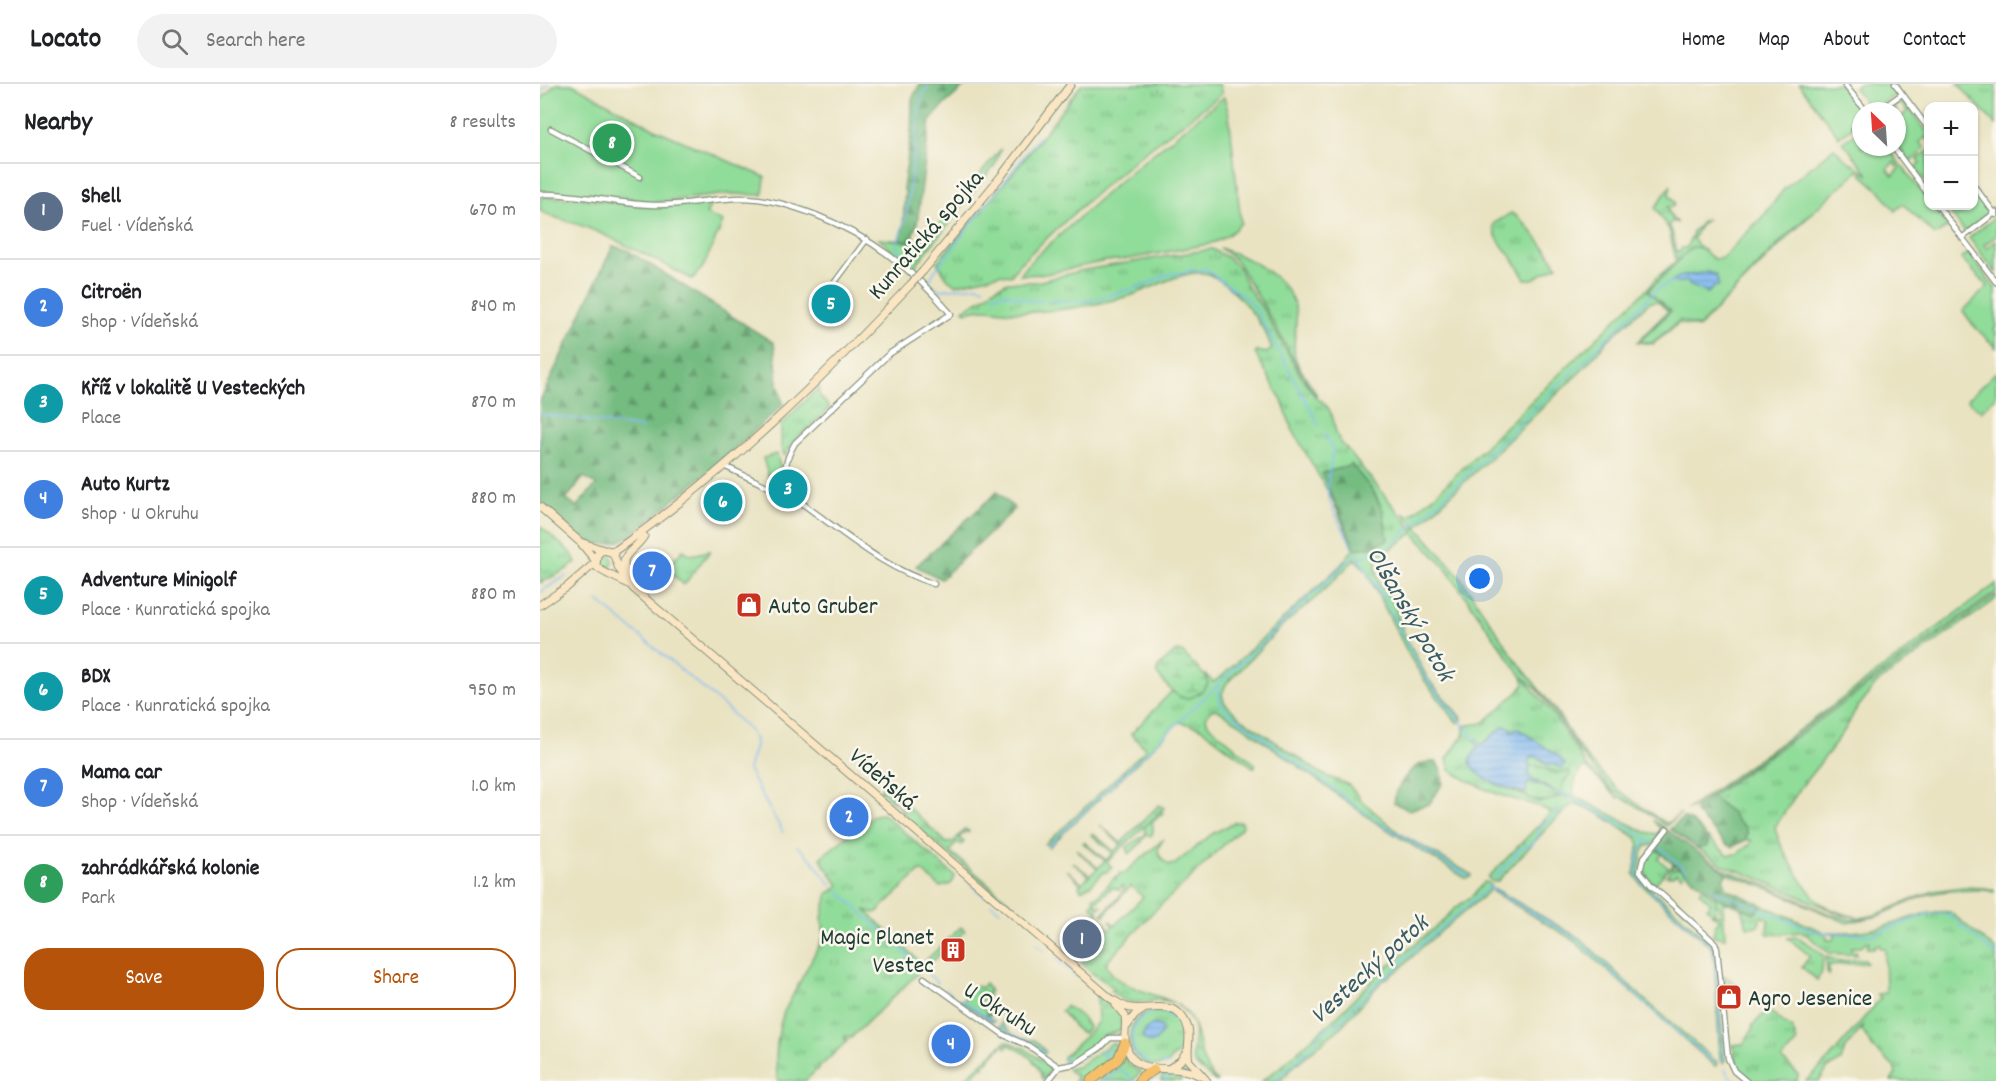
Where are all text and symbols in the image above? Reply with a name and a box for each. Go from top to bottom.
search box [137,14,557,68]
text: Locato [30,21,101,61]
icon: search [158,25,191,58]
text: Search here [206,26,306,57]
text: Home [1681,26,1725,56]
text: Map [1758,26,1790,56]
text: About [1823,26,1870,56]
text: Contact [1903,26,1966,56]
north arrow [1852,102,1906,156]
map controls [1924,102,1978,210]
button: + [1924,102,1978,156]
text: Nearby [24,105,92,142]
text: 8 results [450,109,516,137]
pin: 8 [592,120,632,166]
button: − [1924,156,1978,210]
street label: Kunratická spojka [861,163,994,308]
text: Shell [81,182,121,213]
text: 1 [41,197,46,225]
text: 670 m [469,197,516,225]
text: Fuel · Vídeňská [81,213,193,241]
text: Citroën [81,278,142,309]
pin: 5 [812,282,850,326]
text: 2 [39,293,48,321]
text: 840 m [470,293,516,321]
text: Shop · Vídeňská [81,309,198,337]
text: Kříž v lokalitě U Vesteckých [81,374,305,405]
text: 3 [39,389,48,417]
text: 870 m [471,389,516,417]
text: Place [81,405,121,433]
pin: 3 [768,466,808,512]
text: Auto Kurtz [81,470,170,501]
pin: 6 [704,480,742,524]
text: 4 [39,485,48,513]
text: 880 m [471,485,516,513]
text: Shop · U Okruhu [81,501,199,529]
water label: Olšanský potok [1355,541,1464,691]
pin: 7 [632,548,672,594]
your location [1465,564,1494,593]
text: Adventure Minigolf [81,566,236,597]
text: 5 [39,581,48,609]
text: 880 m [471,581,516,609]
shop icon: Auto Gruber [734,590,764,620]
place label: Auto Gruber [768,591,878,625]
text: Place · Kunratická spojka [81,597,270,625]
text: BDX [81,662,111,693]
text: 6 [39,677,48,705]
text: 950 m [468,677,516,705]
text: Place · Kunratická spojka [81,693,270,721]
street label: Vídeňská [840,741,924,820]
text: Mama car [81,758,162,789]
text: 7 [40,773,47,801]
text: 1.0 km [471,773,516,801]
text: Shop · Vídeňská [81,789,198,817]
pin: 2 [830,794,868,840]
text: zahrádkářská kolonie [81,854,259,885]
text: 8 [39,869,48,897]
text: 1.2 km [473,869,516,897]
text: Park [81,885,115,913]
water label: Vestecký potok [1303,905,1440,1034]
pin: 1 [1062,916,1102,962]
place label: Magic Planet Vestec [820,922,934,984]
building icon: Magic Planet Vestec [938,935,968,965]
button: Save [24,948,264,1010]
button: Share [276,948,516,1010]
street label: U Okruhu [956,975,1043,1046]
shop icon: Agro Jesenice [1714,982,1744,1012]
place label: Agro Jesenice [1748,983,1872,1017]
pin: 4 [932,1022,970,1066]

